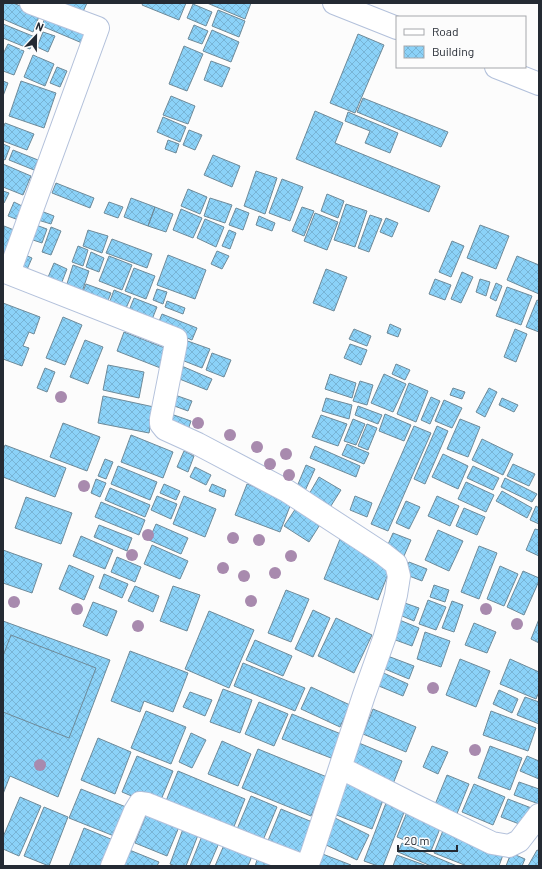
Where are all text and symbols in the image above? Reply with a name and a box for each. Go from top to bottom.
north arrow [16,16,56,56]
legend [396,16,526,68]
text: N [34,19,46,34]
text: Road [432,24,459,38]
text: Building [432,44,474,58]
scale bar [398,827,457,853]
text: 20 m [404,833,430,847]

